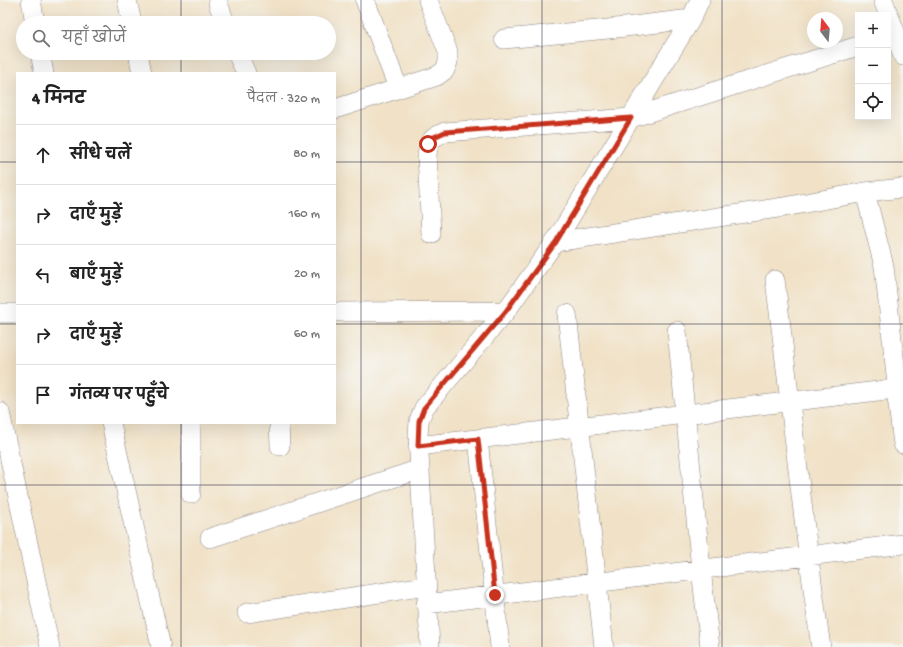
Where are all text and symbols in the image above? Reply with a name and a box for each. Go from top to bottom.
north arrow [807,12,843,48]
map controls [855,12,891,120]
button: + [855,12,891,48]
search box [16,16,336,60]
icon: search [30,27,52,49]
text: यहाँ खोजें [62,30,126,48]
button: − [855,48,891,84]
button: locate [855,84,891,120]
text: 4 मिनट [32,90,85,110]
text: पैदल · 320 m [247,92,320,107]
route start [419,135,437,153]
icon: ahead [32,144,54,166]
text: सीधे चलें [70,147,131,165]
text: 80 m [293,147,320,162]
icon: right [32,204,54,226]
text: दाएँ मुड़ें [70,207,122,225]
text: 160 m [288,207,320,222]
icon: left [32,264,54,286]
text: बाएँ मुड़ें [70,267,122,285]
text: 20 m [294,267,320,282]
icon: right [32,324,54,346]
text: दाएँ मुड़ें [70,327,122,345]
text: 60 m [294,327,320,342]
icon: arrive [32,384,54,406]
text: गंतव्य पर पहुँचे [70,387,168,405]
route end [486,586,504,604]

